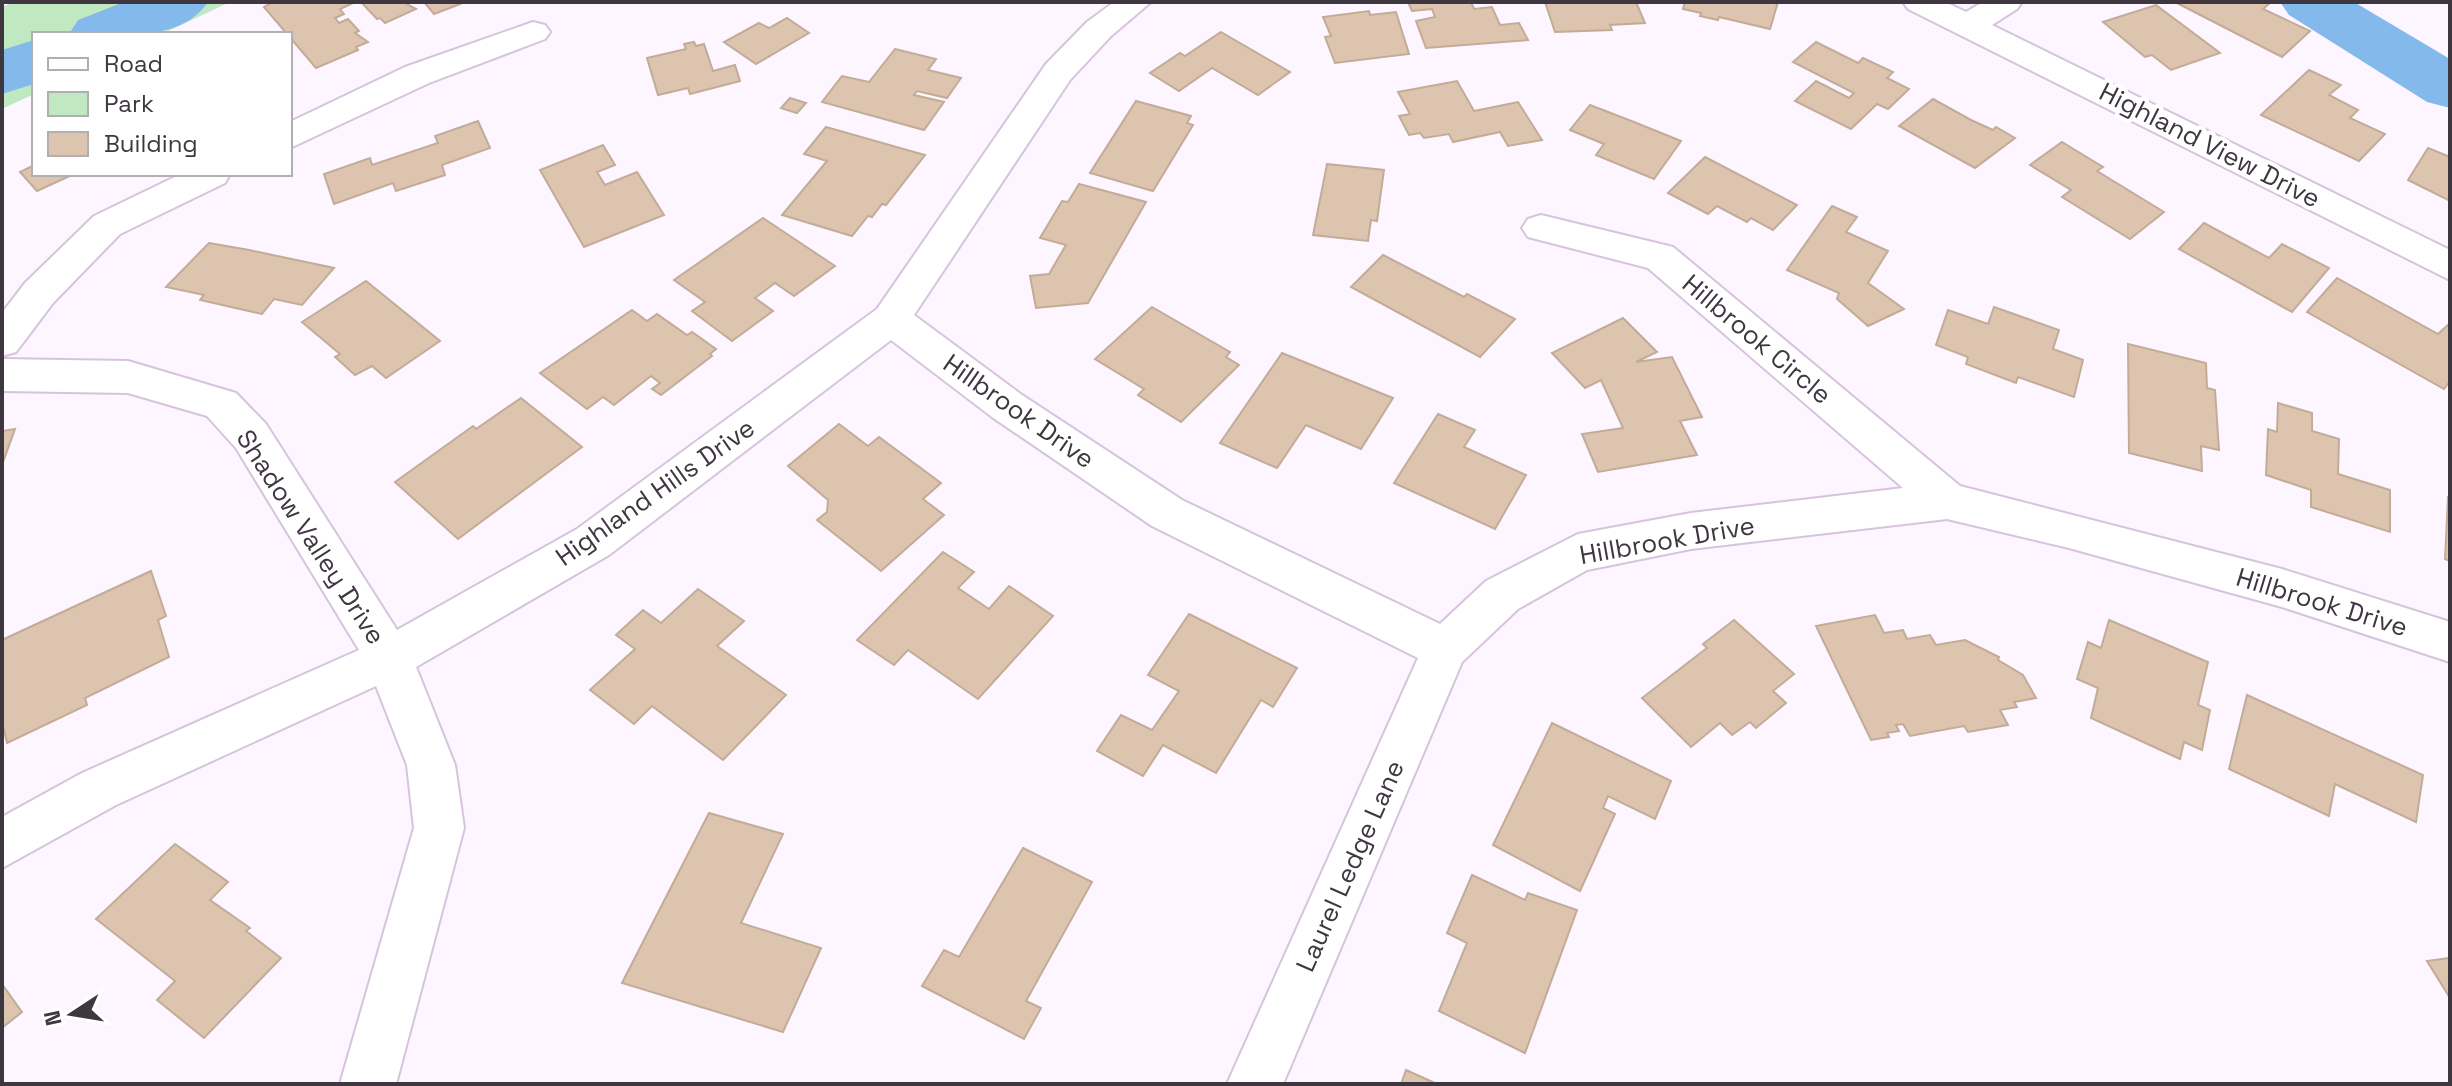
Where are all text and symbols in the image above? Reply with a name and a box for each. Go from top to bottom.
legend [32,32,292,176]
text: Road [104,48,163,79]
street label: Highland View Drive [2094,75,2326,215]
text: Park [104,88,154,119]
text: Building [104,128,198,159]
street label: Hillbrook Circle [1675,267,1839,411]
street label: Hillbrook Drive [937,346,1101,476]
street label: Highland Hills Drive [549,411,761,573]
street label: Shadow Valley Drive [229,423,393,651]
street label: Hillbrook Drive [1577,508,1757,572]
street label: Hillbrook Drive [2232,560,2412,644]
street label: Laurel Ledge Lane [1288,755,1412,977]
north arrow [32,974,112,1054]
text: N [37,1008,68,1028]

